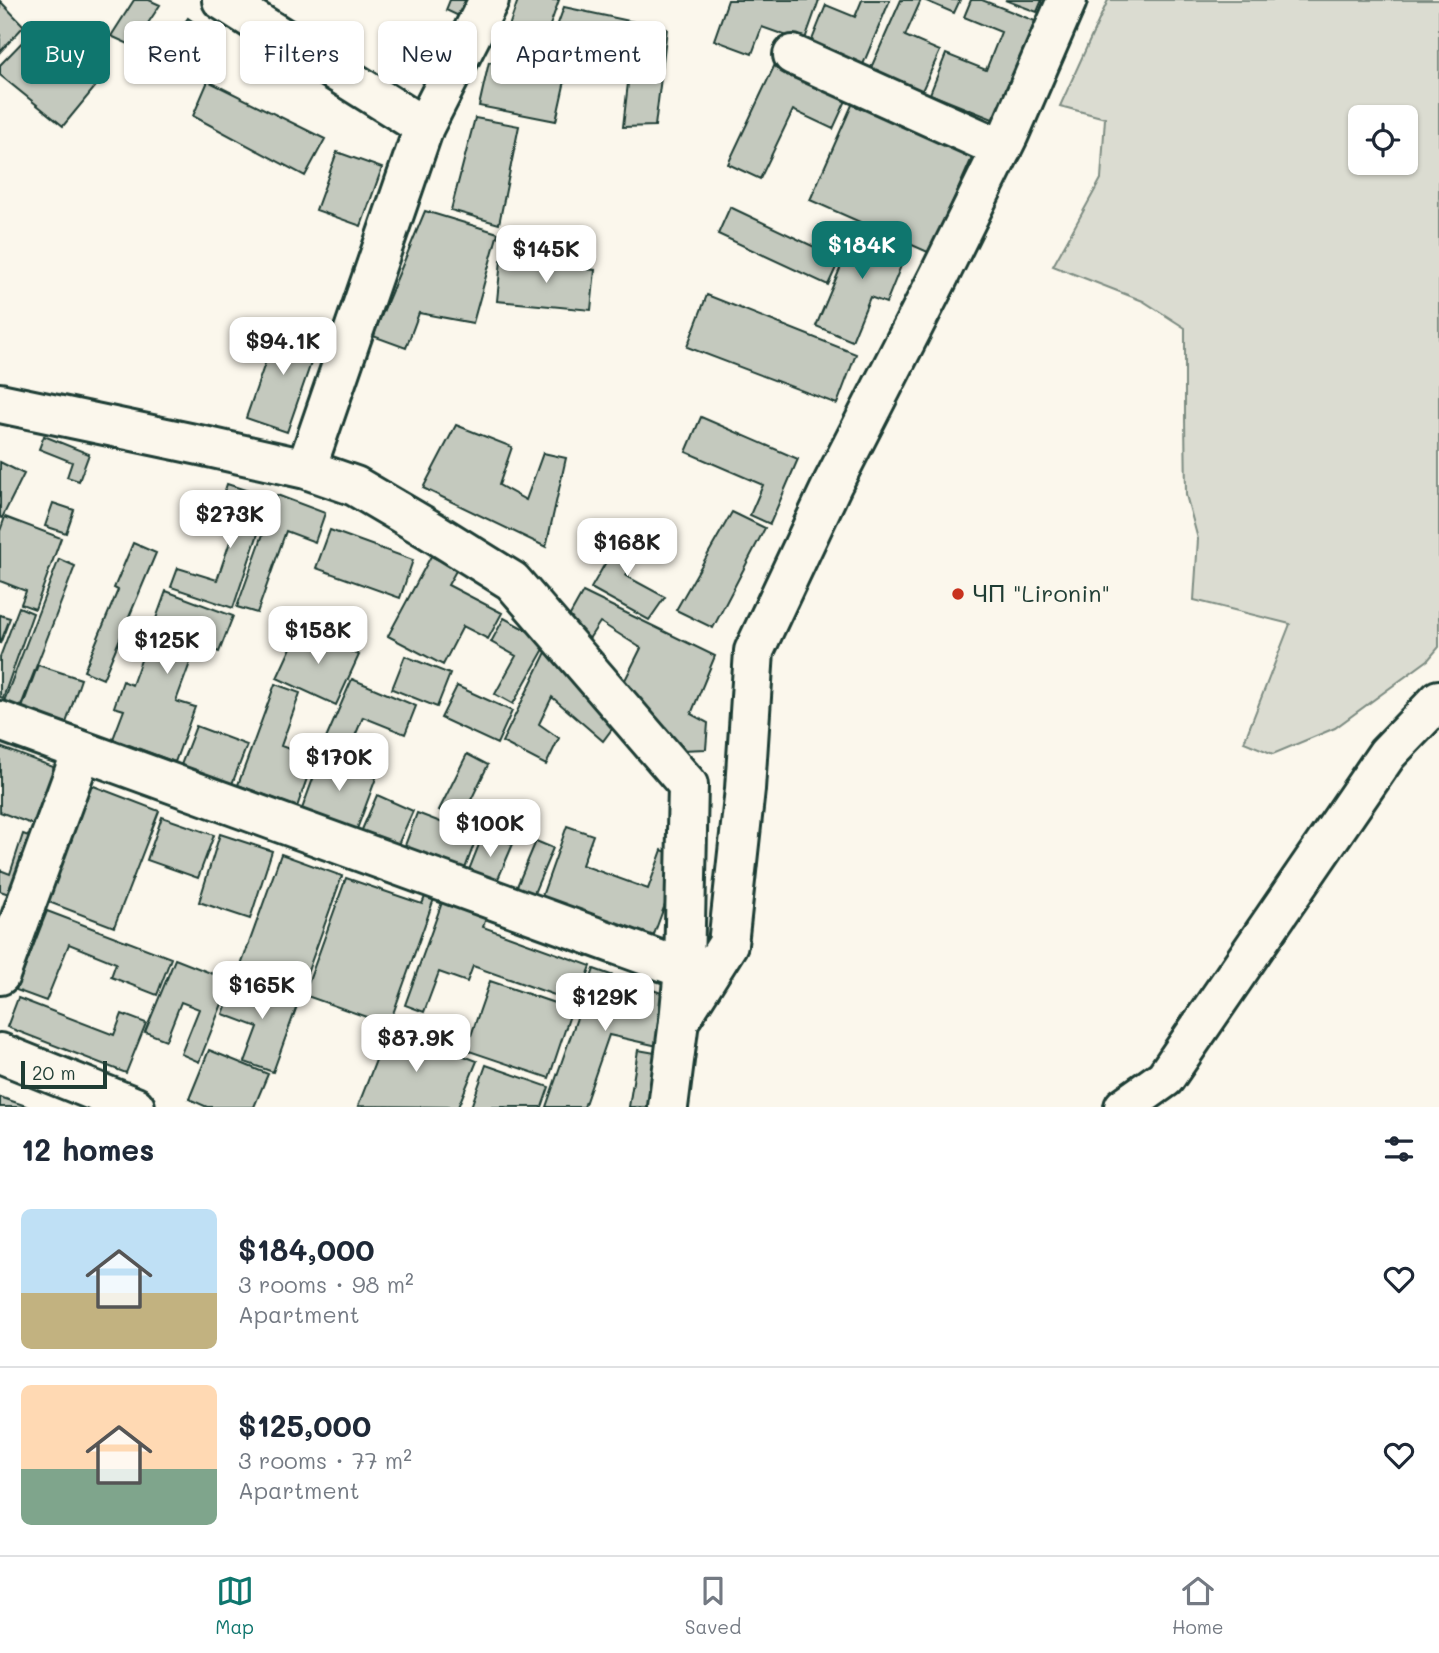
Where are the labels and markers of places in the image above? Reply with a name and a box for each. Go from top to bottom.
pin: $184K [813,222,911,281]
pin: $145K [497,226,595,285]
pin: $94.1K [226,318,340,377]
pin: $273K [181,490,279,550]
pin: $168K [578,518,676,578]
place label: ЧП "Lironin" [972,577,1110,608]
marker: ЧП "Lironin" [950,586,966,602]
pin: $158K [269,606,367,666]
pin: $125K [118,616,216,676]
pin: $170K [290,734,388,793]
pin: $100K [441,800,539,859]
pin: $165K [213,962,311,1021]
pin: $129K [556,974,654,1033]
pin: $87.9K [359,1014,473,1074]

